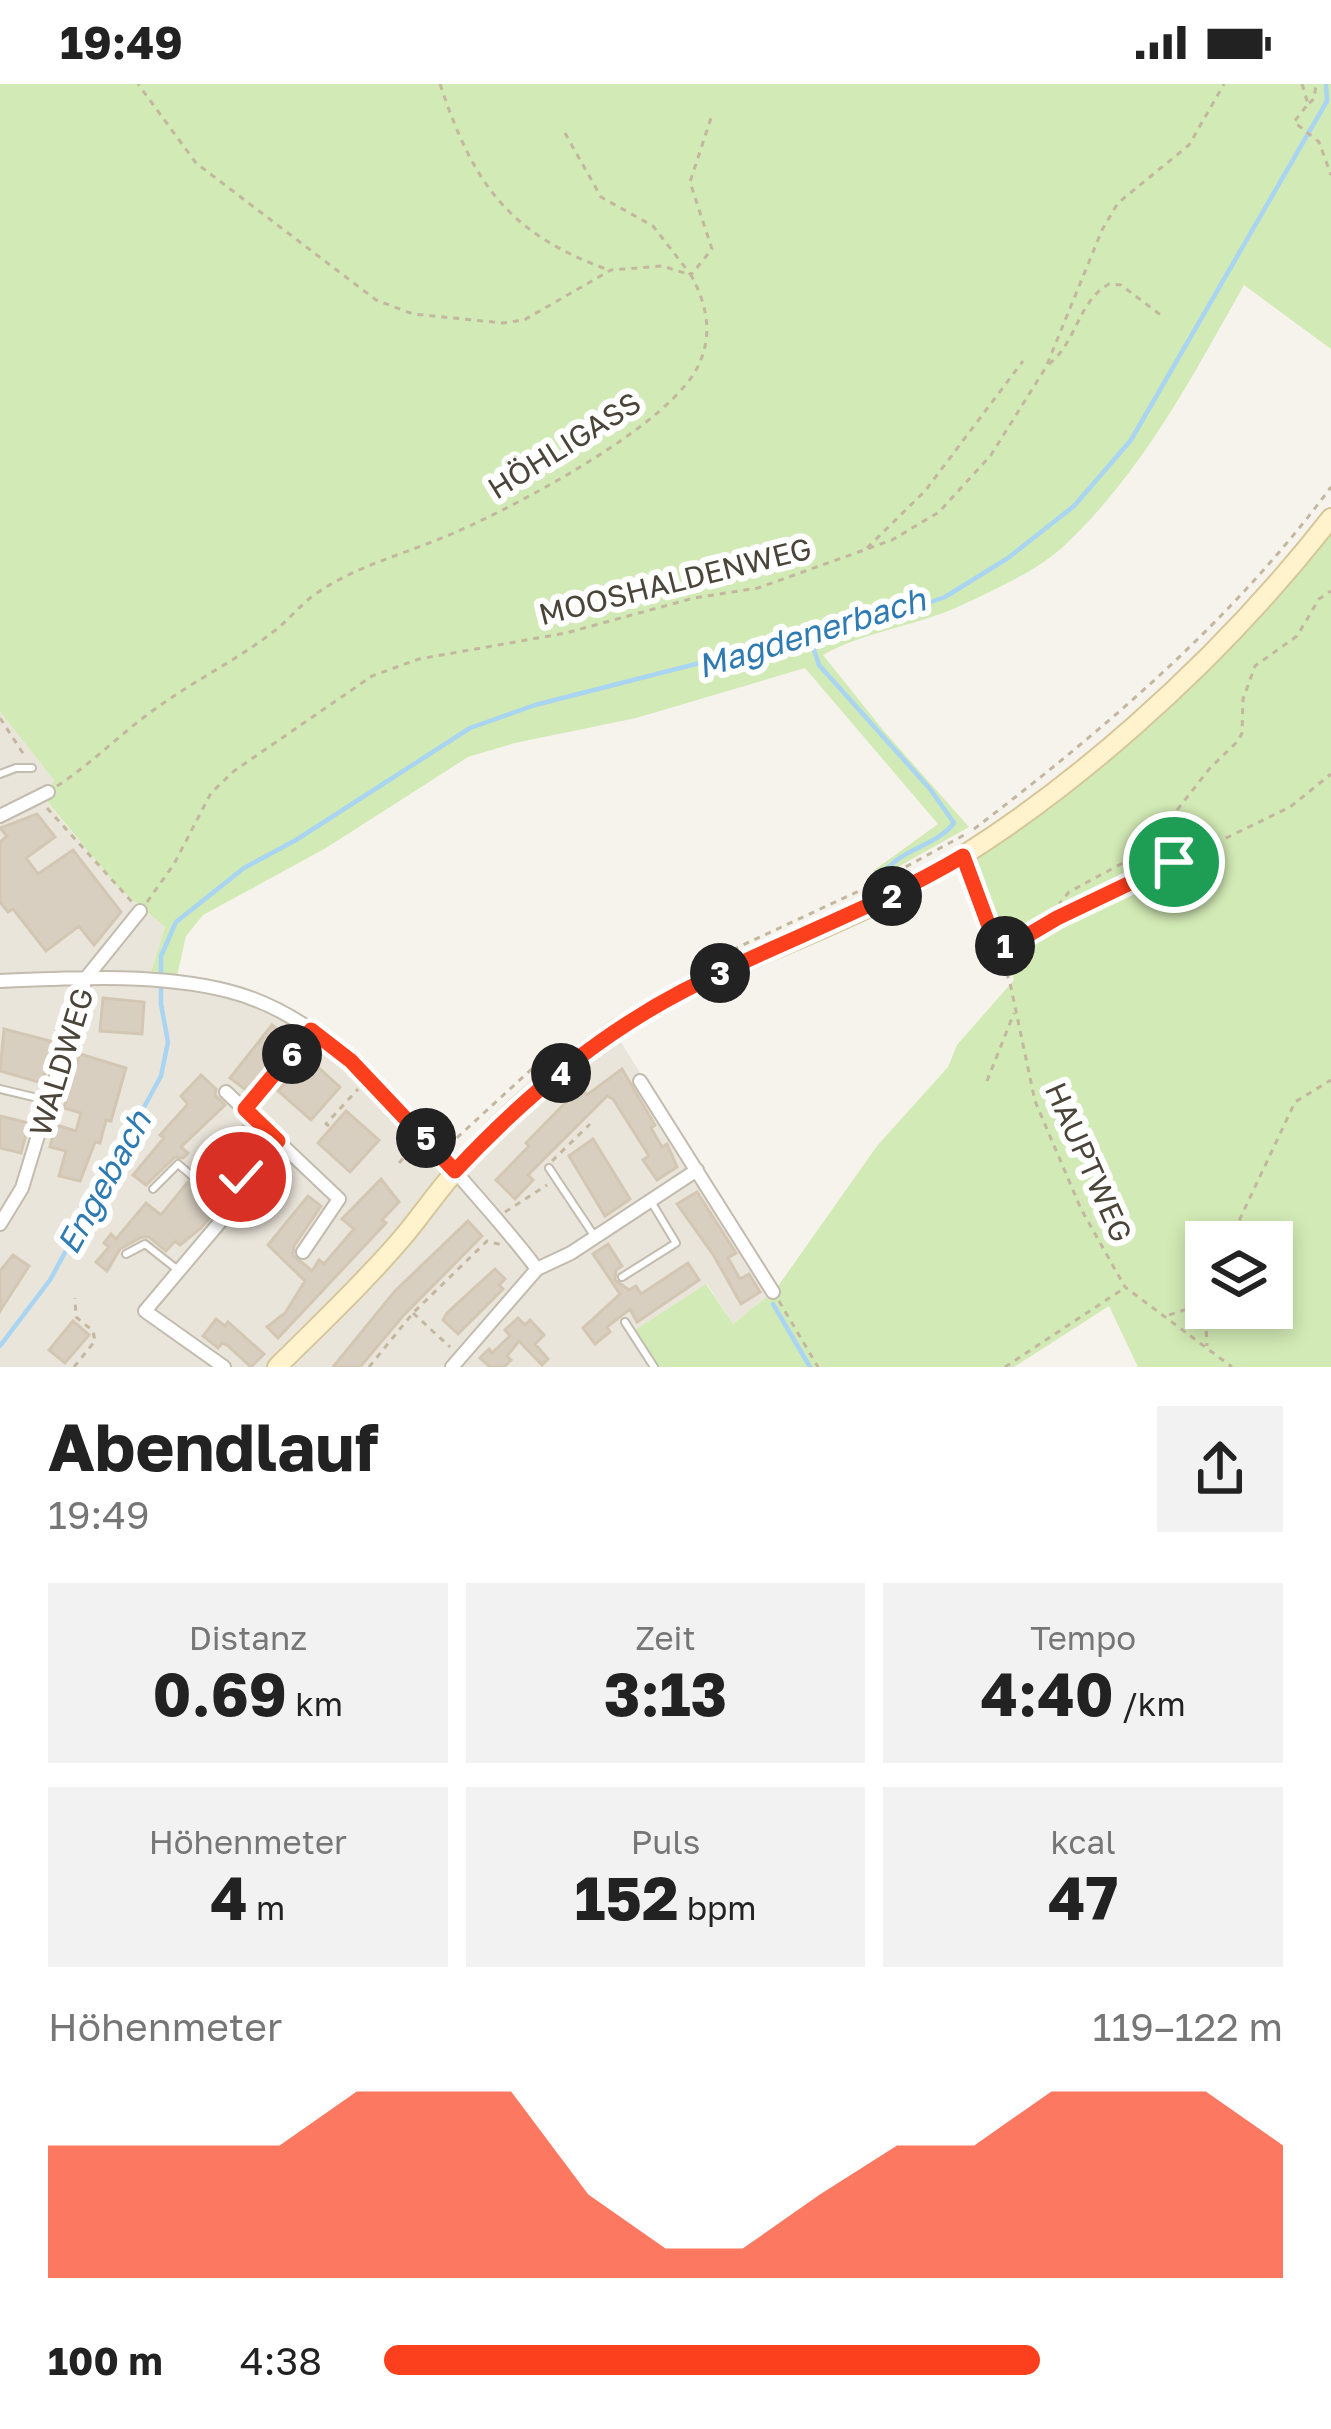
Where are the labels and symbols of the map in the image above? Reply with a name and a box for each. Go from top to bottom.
street label: HÖHLIGASS [481,384,647,506]
street label: MOOSHALDENWEG [535,530,815,632]
water label: Magdenerbach [692,578,931,685]
pin [1123,811,1225,913]
pin: 2 [862,866,922,926]
pin: 1 [975,916,1035,976]
pin: 3 [690,943,750,1003]
street label: WALDWEG [21,984,101,1140]
pin: 6 [262,1024,322,1084]
pin: 4 [531,1043,591,1103]
street label: HAUPTWEG [1038,1077,1140,1247]
water label: Engebach [48,1102,159,1260]
pin: 5 [396,1108,456,1168]
pin [190,1126,292,1228]

